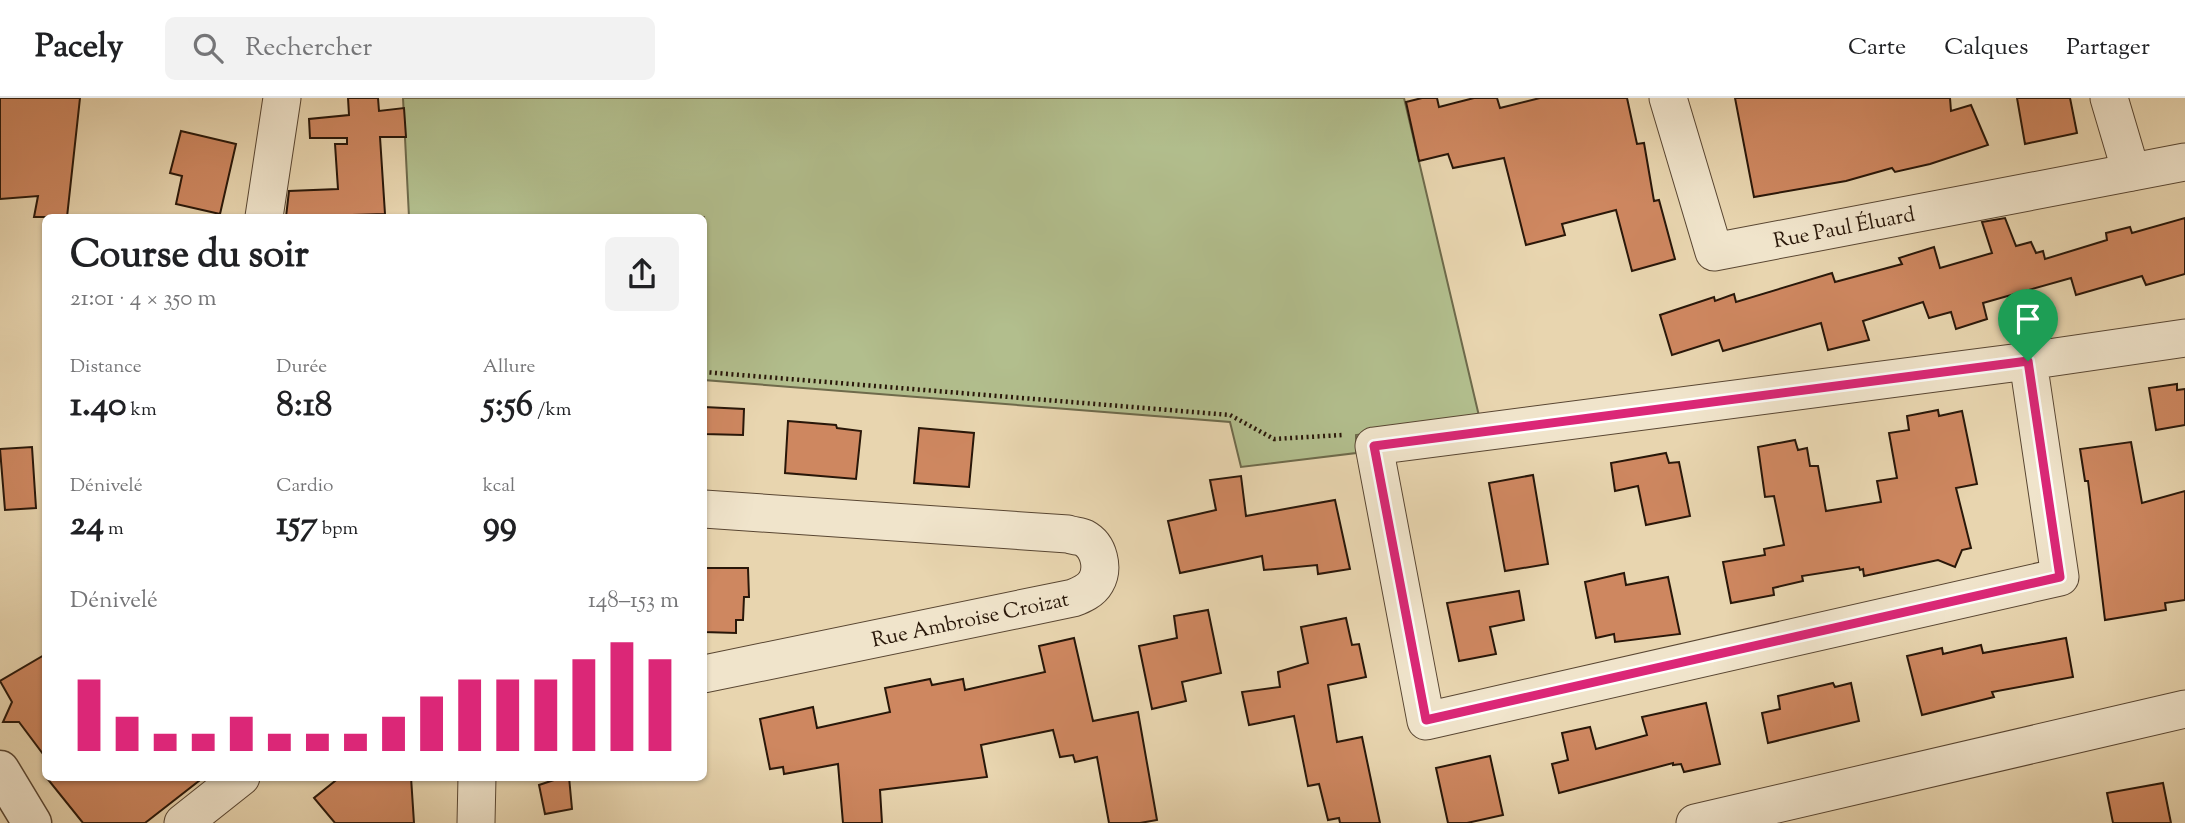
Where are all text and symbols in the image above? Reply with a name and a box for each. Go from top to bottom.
search box [165,17,655,80]
text: Pacely [35,24,123,72]
icon: search [189,29,227,67]
text: Rechercher [245,30,372,67]
text: Carte [1848,31,1906,65]
text: Calques [1944,31,2028,65]
text: Partager [2066,31,2150,65]
street label: Rue Paul Éluard [1771,200,1918,257]
text: Course du soir [70,230,309,284]
button: share [605,237,679,311]
text: 21:01 · 4 × 350 m [70,283,216,316]
pin [1998,289,2058,361]
icon: arrive [2009,300,2047,338]
text: Distance [70,354,142,381]
text: Durée [276,354,327,381]
text: Allure [483,354,535,381]
text: 1.40 [70,381,127,432]
text: 8:18 [276,381,332,432]
text: 5:56 [483,381,533,432]
text: km [127,397,157,424]
text: /km [533,397,572,424]
text: Dénivelé [70,473,143,500]
text: Cardio [276,473,333,500]
text: kcal [483,473,515,500]
text: 24 [70,500,104,551]
text: 157 [276,500,318,551]
text: 99 [483,500,517,551]
text: m [104,516,124,543]
text: bpm [318,516,358,543]
text: Dénivelé [70,585,158,618]
text: 148–153 m [588,585,679,618]
street label: Rue Ambroise Croizat [869,585,1072,657]

